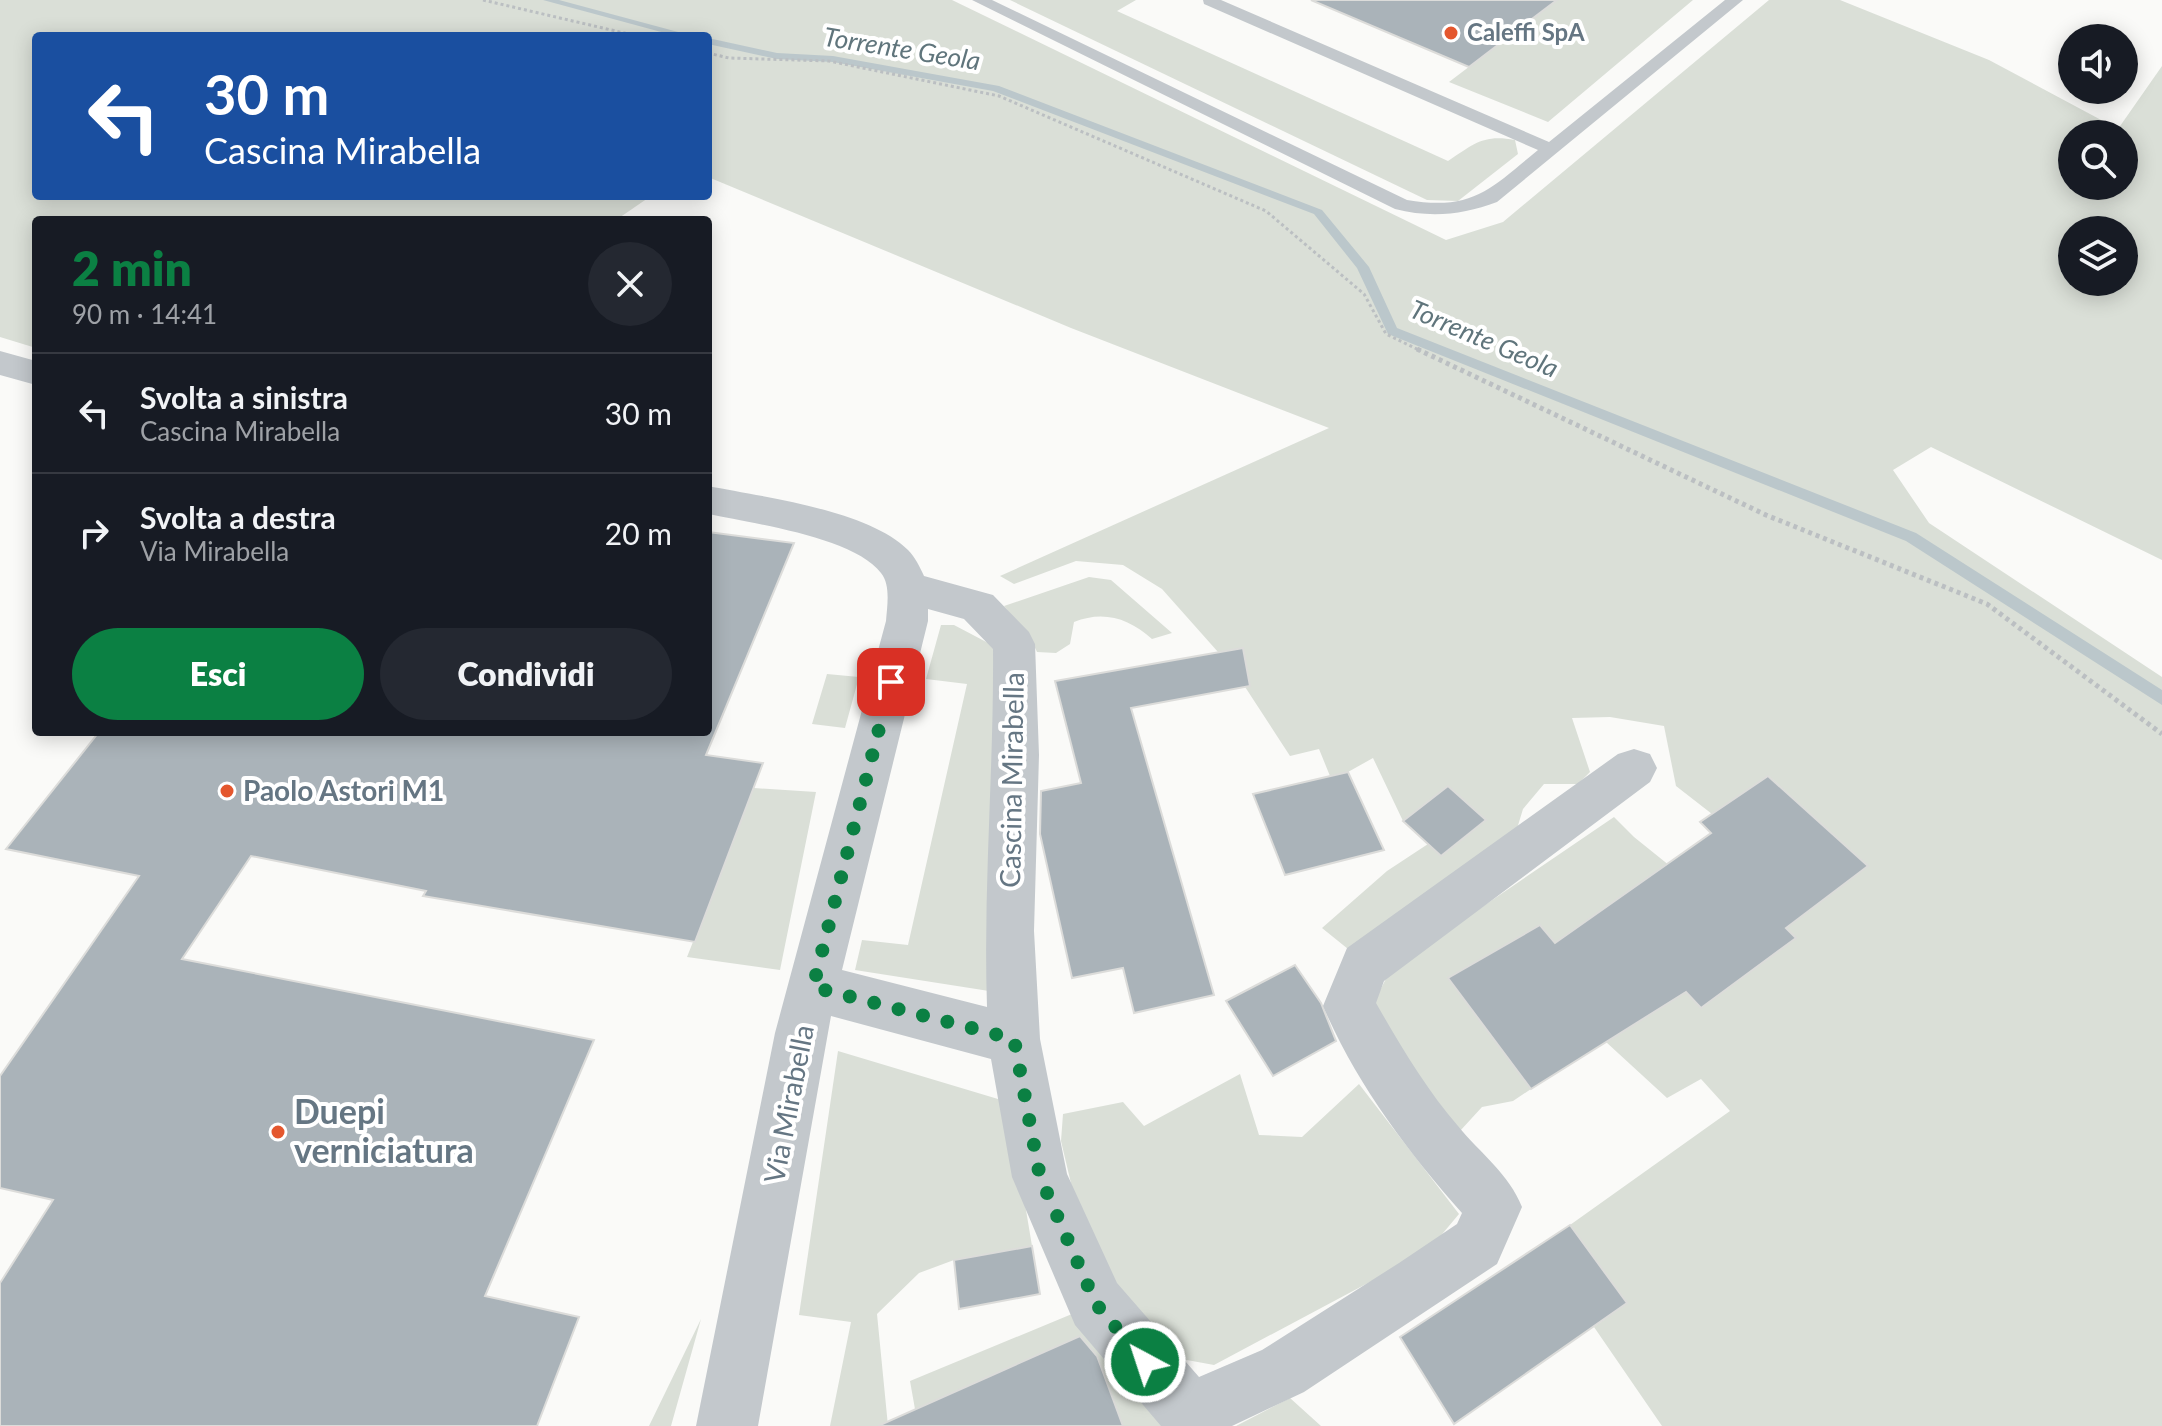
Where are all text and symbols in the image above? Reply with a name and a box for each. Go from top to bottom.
place label: Caleffi SpA [1467,17,1585,46]
water label: Torrente Geola [822,20,983,76]
marker: Caleffi SpA [1442,24,1460,42]
map controls [2058,24,2138,296]
button: sound [2058,24,2138,104]
text: 30 m [204,60,329,127]
icon: left [72,64,176,168]
button: search [2058,120,2138,200]
text: Cascina Mirabella [204,128,481,172]
button: layers [2058,216,2138,296]
text: 2 min [72,239,192,296]
button: close [588,242,672,326]
water label: Torrente Geola [1405,292,1563,384]
text: 90 m · 14:41 [72,298,217,330]
text: Svolta a sinistra [140,379,348,415]
icon: left [72,391,116,435]
text: 30 m [605,395,672,431]
text: Cascina Mirabella [140,415,340,447]
text: Svolta a destra [140,499,336,535]
icon: right [72,511,116,555]
text: 20 m [605,515,672,551]
text: Via Mirabella [140,535,289,567]
button: Esci [72,628,364,720]
button: Condividi [380,628,672,720]
pin [857,648,925,716]
icon: arrive [869,660,913,704]
street label: Cascina Mirabella [992,672,1030,888]
place label: Paolo Astori M1 [243,773,444,807]
marker: Paolo Astori M1 [218,782,236,800]
street label: Via Mirabella [756,1022,820,1186]
place label: Duepi verniciatura [294,1090,474,1170]
marker: Duepi verniciatura [269,1123,287,1141]
position arrow [1103,1320,1187,1404]

